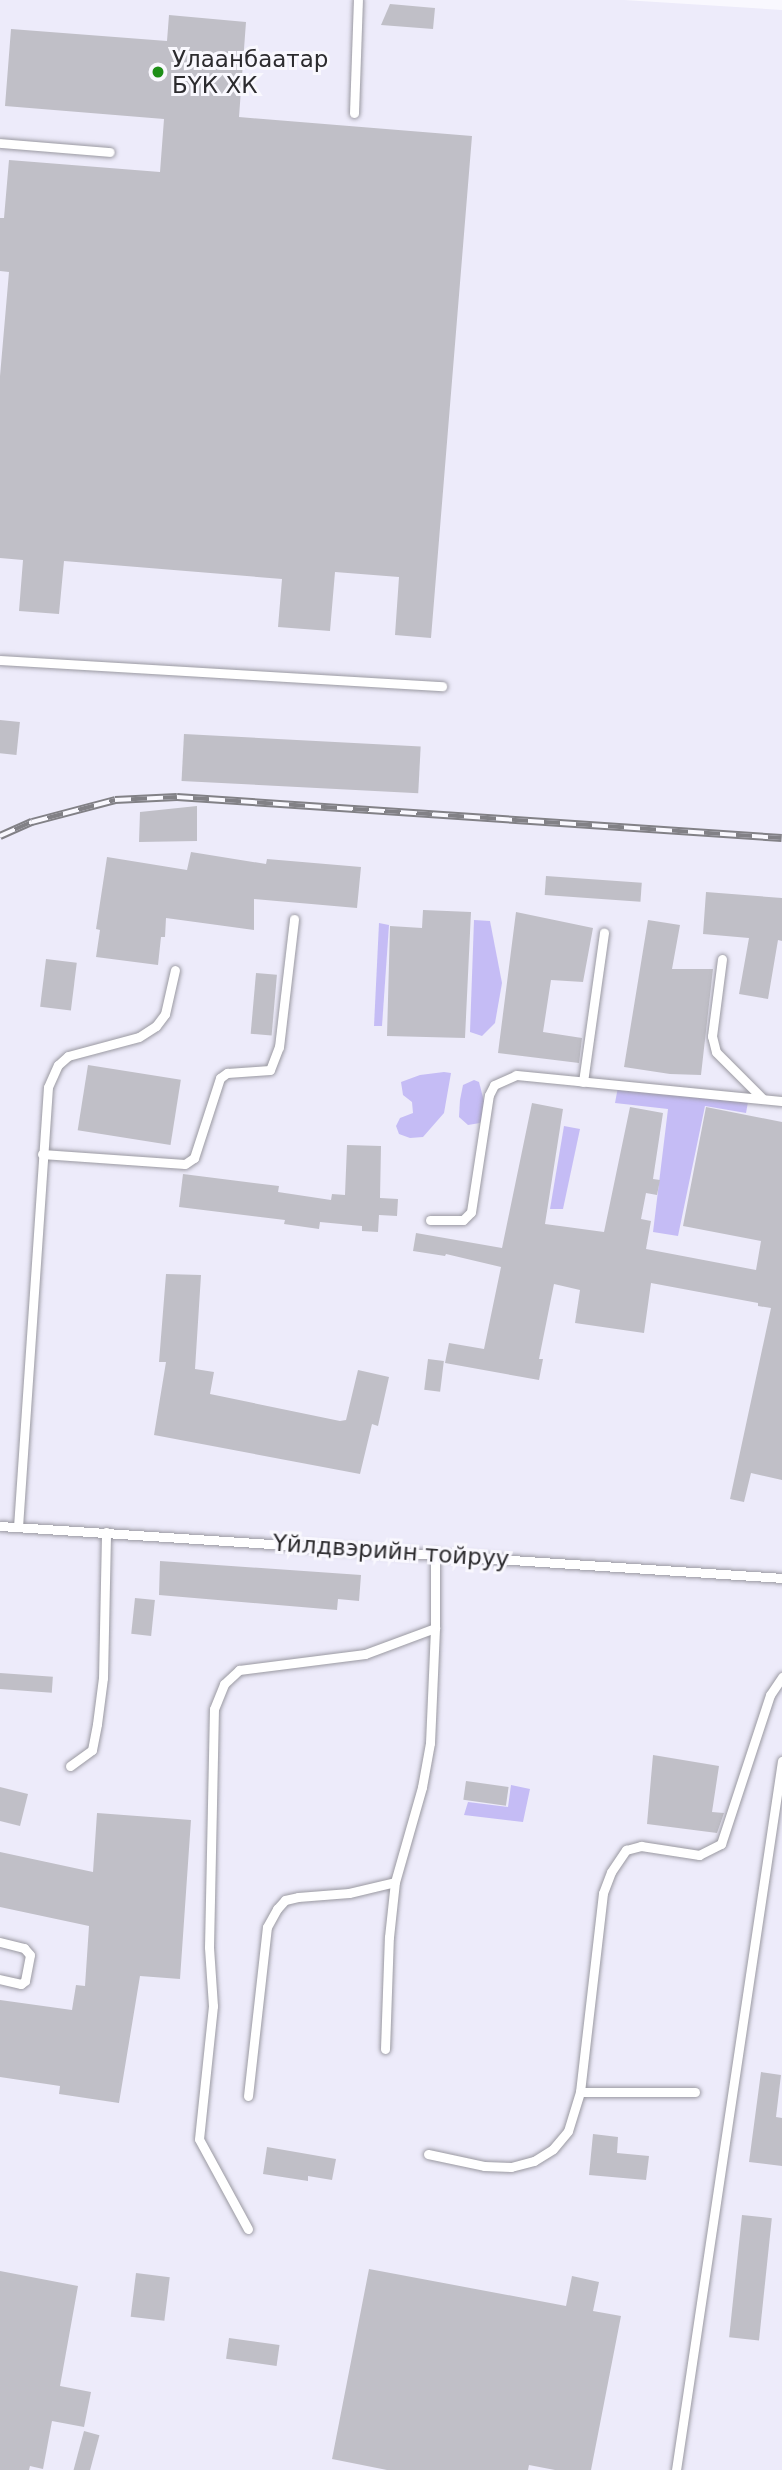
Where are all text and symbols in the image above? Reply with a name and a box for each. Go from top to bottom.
place label: Улаанбаатар БҮК ХК [172,45,328,99]
marker: Улаанбаатар БҮК ХК [150,64,166,80]
street label: Үйлдвэрийн тойруу [272,1529,510,1573]

